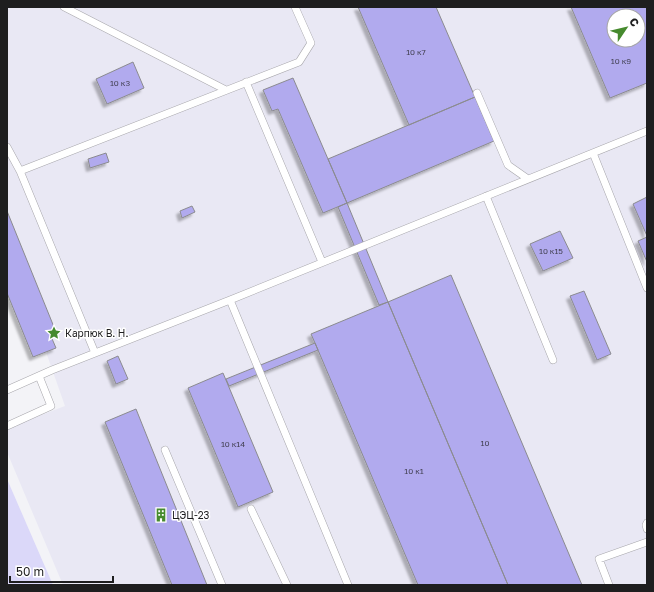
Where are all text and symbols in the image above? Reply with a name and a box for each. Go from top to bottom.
north arrow [606,8,646,48]
text: С [627,15,642,29]
house number: 10 к7 [406,47,426,57]
house number: 10 к9 [611,56,631,66]
house number: 10 к3 [110,78,130,88]
house number: 10 к15 [539,246,563,256]
place icon: Карпюк В. Н. [46,325,62,341]
place label: Карпюк В. Н. [65,327,128,339]
house number: 10 [481,438,489,448]
house number: 10 к14 [221,439,245,449]
house number: 10 к1 [404,466,424,476]
building icon: ЦЭЦ-23 [153,507,169,523]
place label: ЦЭЦ-23 [172,509,210,521]
scale bar [10,558,113,584]
text: 50 m [16,564,44,579]

